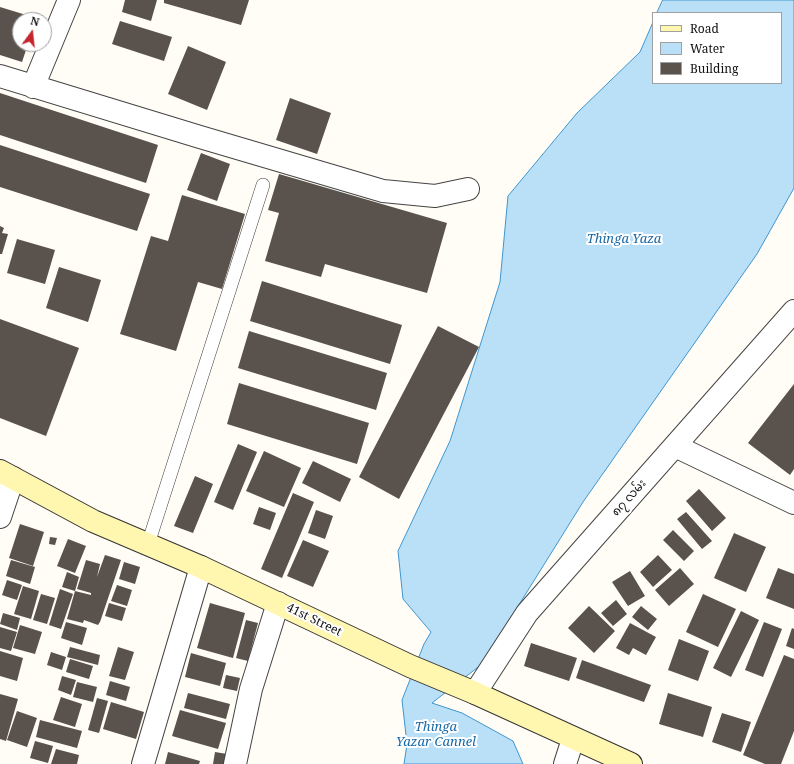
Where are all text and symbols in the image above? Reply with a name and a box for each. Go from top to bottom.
north arrow [12,12,52,52]
legend [652,12,782,84]
text: N [29,13,41,29]
text: Road [690,20,719,37]
text: Water [690,40,725,57]
text: Building [690,60,738,77]
water label: Thinga Yaza [587,231,661,247]
street label: ၈၇ လမ်း [609,477,649,519]
street label: 41st Street [284,600,344,640]
water label: Thinga Yazar Cannel [396,719,476,750]

